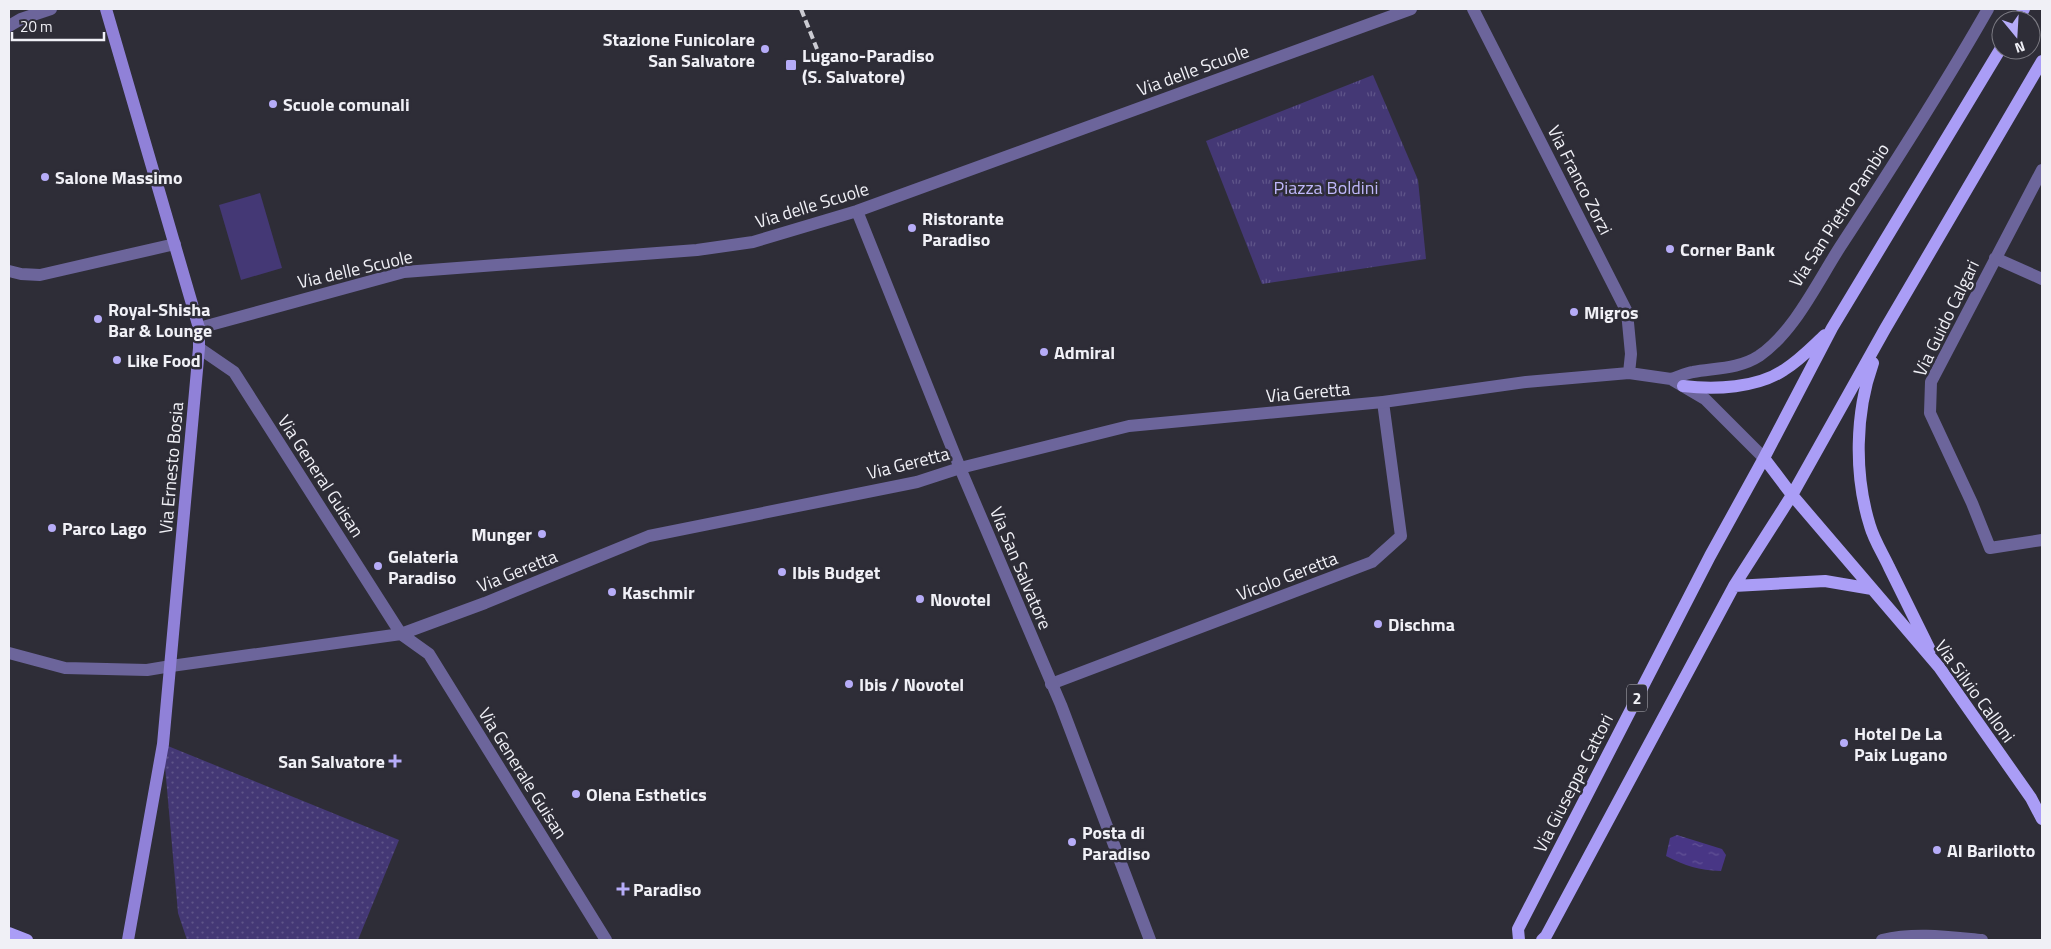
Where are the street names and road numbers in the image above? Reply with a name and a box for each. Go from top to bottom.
street label: Via delle Scuole [1133,37,1253,103]
street label: Via Franco Zorzi [1541,120,1619,240]
street label: Via San Pietro Pambio [1782,138,1896,292]
street label: Via delle Scuole [752,175,872,235]
street label: Via delle Scuole [295,243,415,295]
street label: Via Guido Calgari [1906,255,1986,381]
street label: Via Geretta [1265,375,1351,409]
street label: Via Ernesto Bosia [152,401,190,535]
street label: Via General Guisan [271,409,371,543]
street label: Via Geretta [864,440,952,486]
street label: Via San Salvatore [983,502,1059,634]
street label: Via Geretta [473,543,561,599]
street label: Vicolo Geretta [1233,544,1341,608]
street label: Via Silvio Calloni [1928,634,2022,748]
road number: 2 [1627,684,1647,711]
street label: Via Generale Guisan [472,702,574,844]
street label: Via Giuseppe Cattori [1526,709,1620,857]

